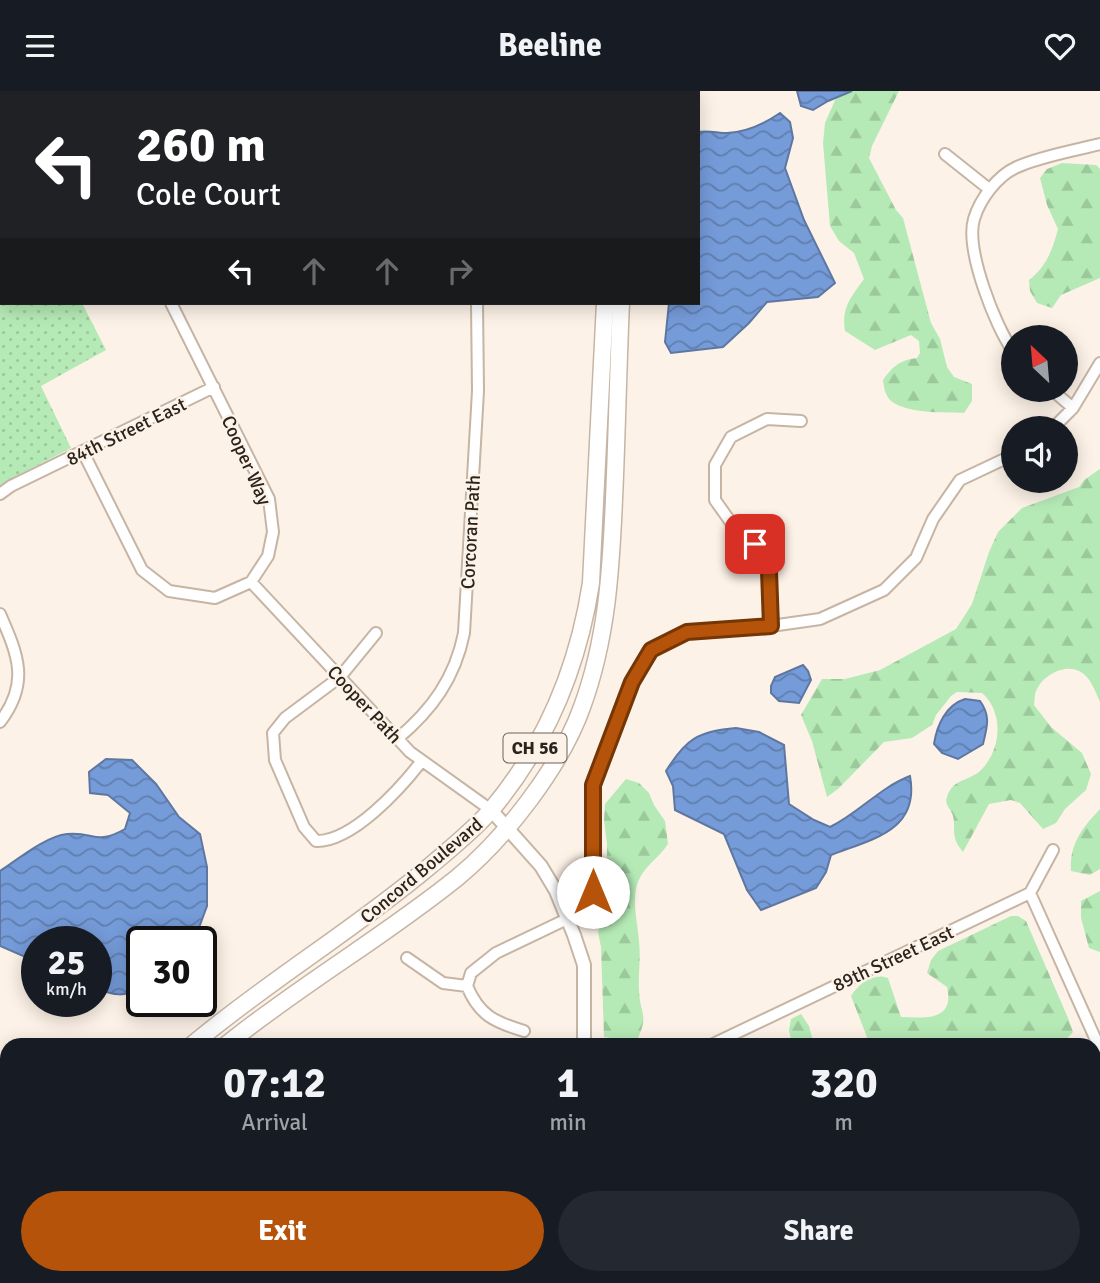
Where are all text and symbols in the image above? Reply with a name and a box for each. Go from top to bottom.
text: Beeline [498,26,602,65]
icon: menu [21,27,59,65]
icon: heart [1041,27,1079,65]
text: 260 m [136,115,266,175]
icon: left [21,119,112,210]
text: Cole Court [136,175,281,214]
icon: left [222,252,260,290]
icon: ahead [295,252,333,290]
icon: ahead [368,252,406,290]
icon: right [441,252,479,290]
north arrow [1001,325,1078,403]
map controls [1001,325,1078,493]
street label: 84th Street East [62,392,191,471]
street label: Cooper Way [216,412,277,509]
button: sound [1001,416,1078,493]
street label: Corcoran Path [456,474,486,590]
pin [725,514,785,574]
icon: arrive [736,525,774,563]
street label: Cooper Path [322,660,407,749]
road number: CH 56 [504,733,566,763]
street label: Concord Boulevard [355,812,488,929]
position arrow [556,855,630,929]
street label: 89th Street East [829,920,958,997]
speed limit sign: 30 [126,926,217,1017]
text: 25 [48,941,85,984]
text: km/h [46,978,87,1000]
text: 07:12 [223,1058,326,1109]
text: 1 [557,1058,579,1109]
text: 320 [810,1058,878,1109]
text: Arrival [242,1108,308,1137]
text: min [549,1108,587,1137]
text: m [835,1108,853,1137]
button: Exit [21,1191,544,1271]
button: Share [558,1191,1080,1271]

